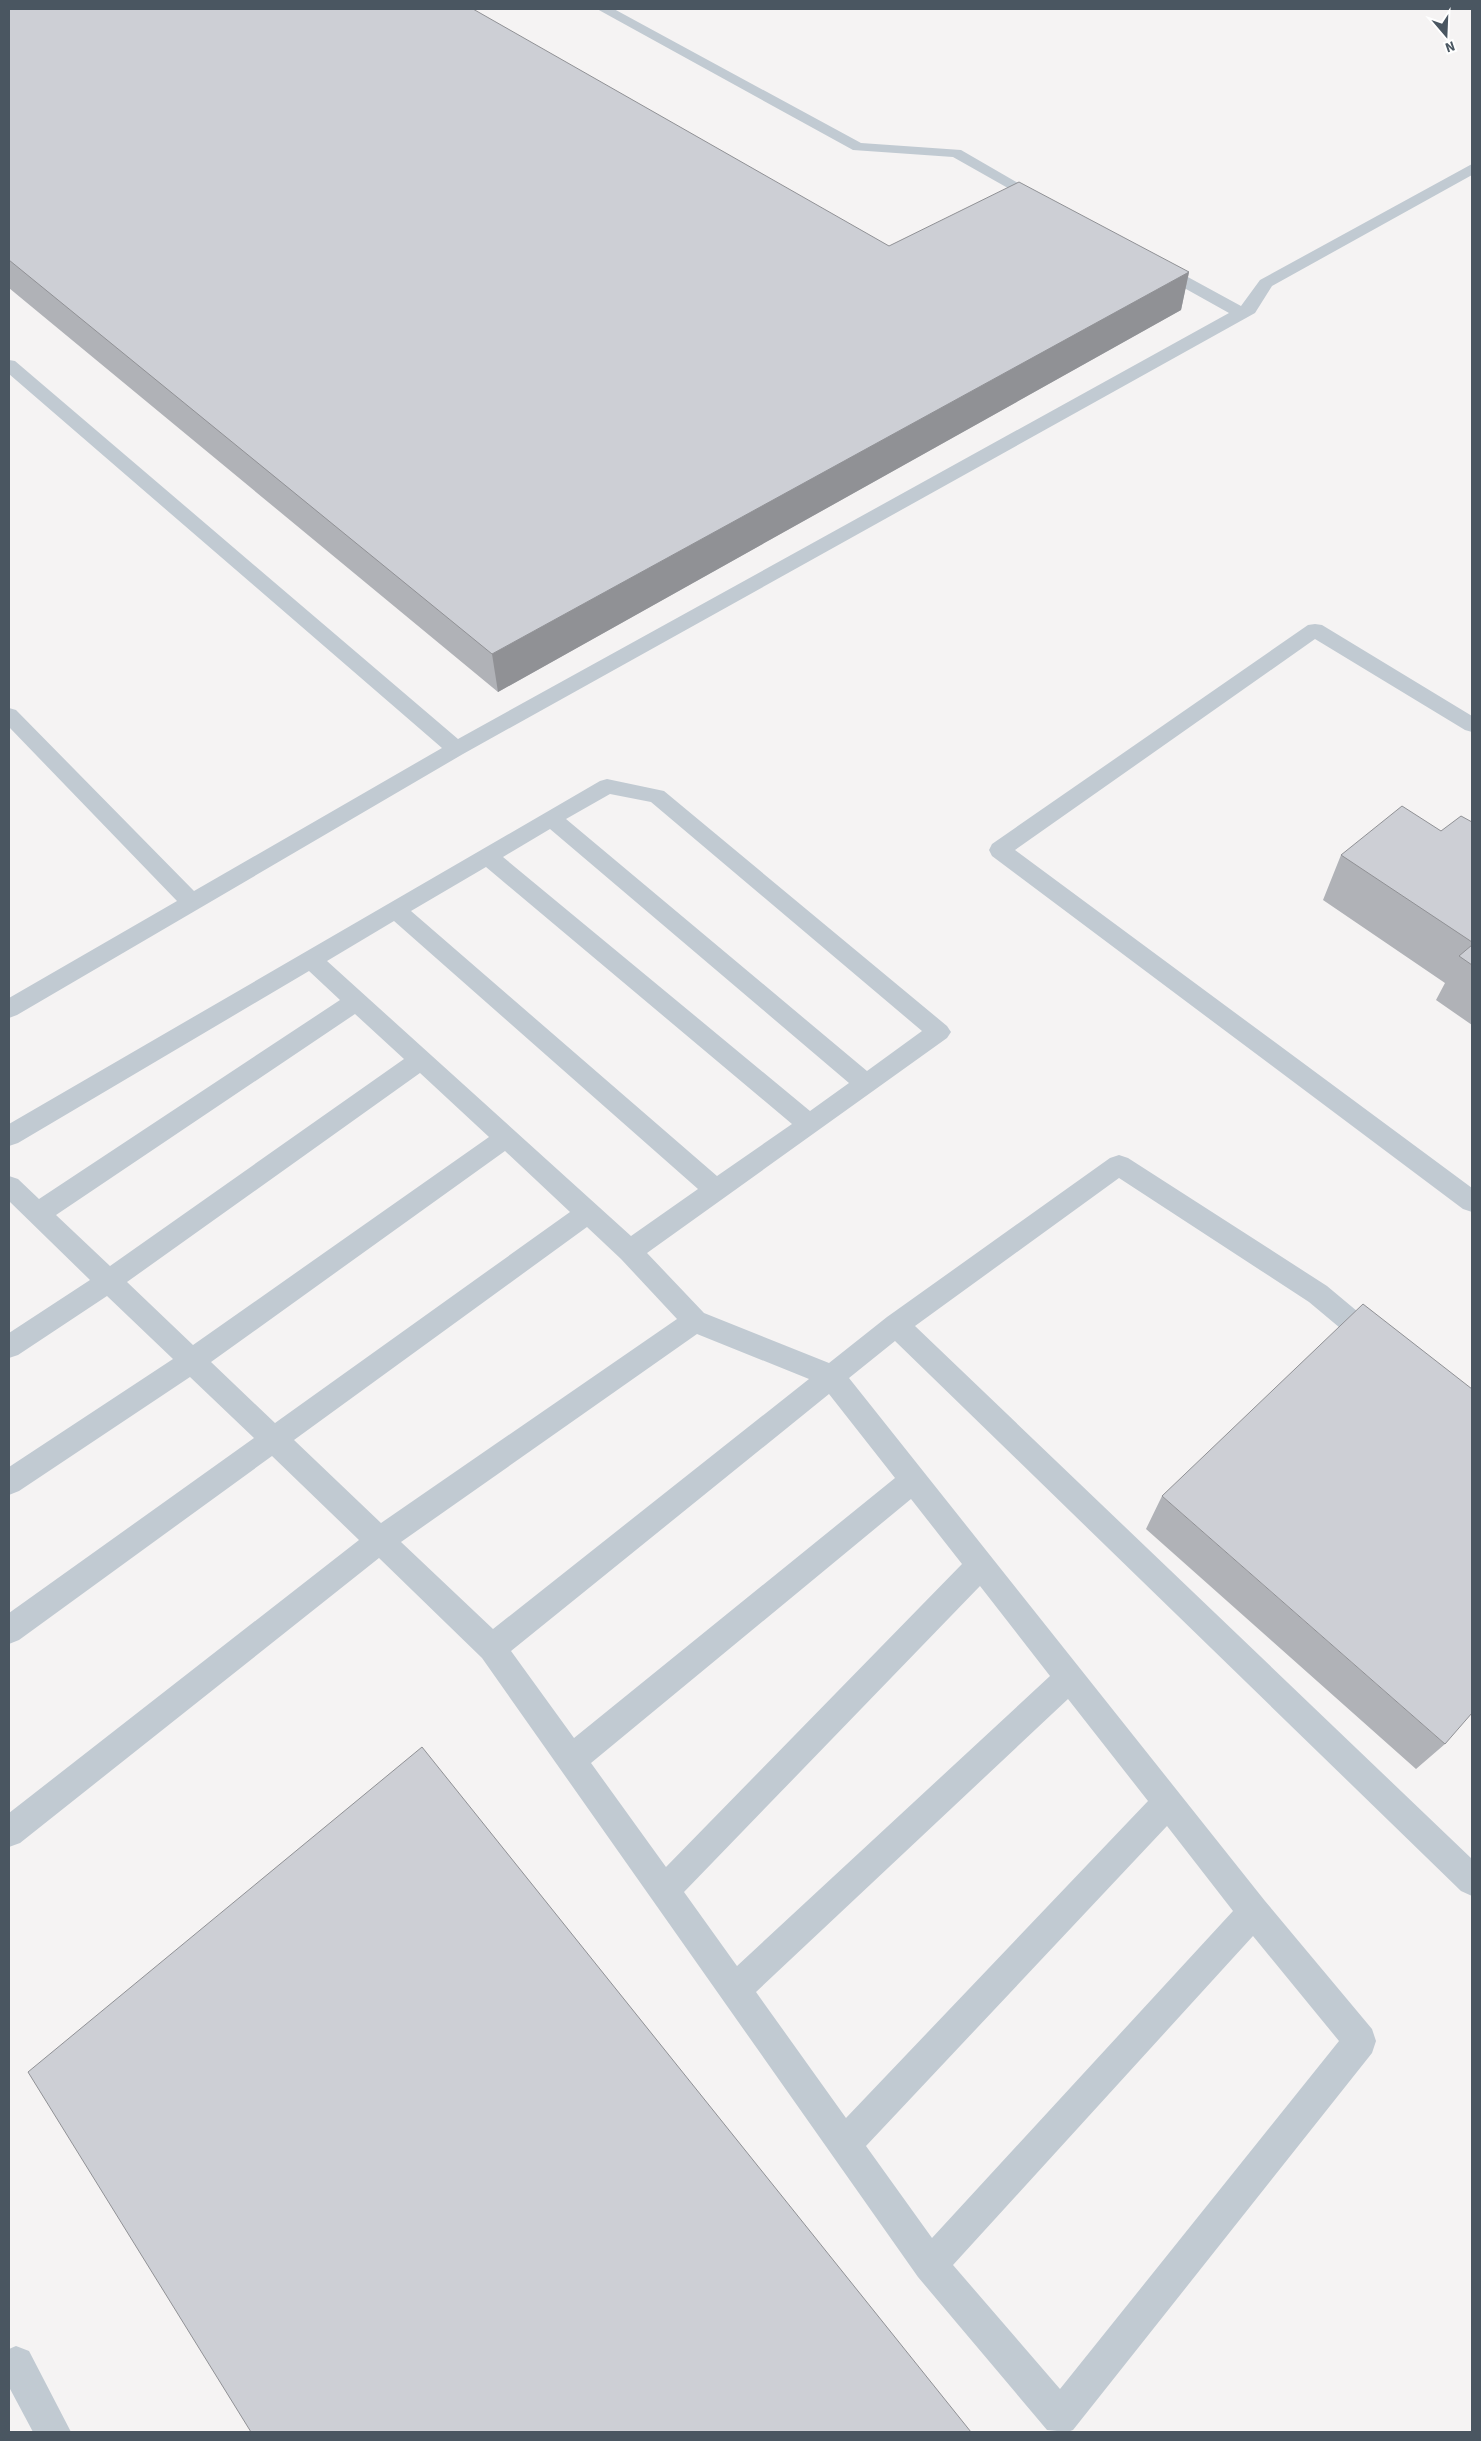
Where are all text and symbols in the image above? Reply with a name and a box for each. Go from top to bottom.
north arrow [1421,10,1471,60]
text: N [1442,35,1458,57]

